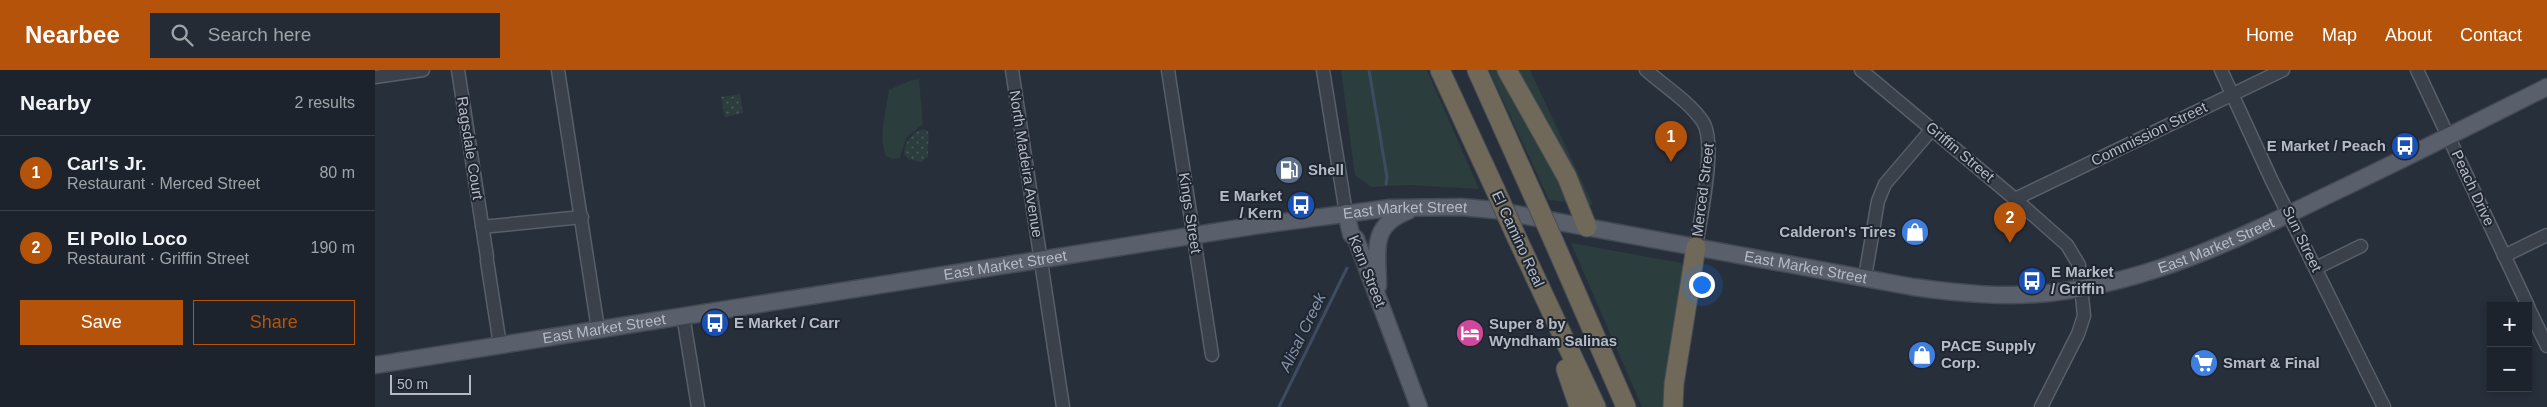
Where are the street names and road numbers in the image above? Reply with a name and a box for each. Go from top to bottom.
street label: North Madeira Avenue [1006,89,1047,239]
street label: Ragsdale Court [454,95,487,202]
street label: Commission Street [2088,98,2210,169]
street label: Griffin Street [1923,118,1999,186]
street label: Merced Street [1688,141,1717,238]
street label: Peach Drive [2448,147,2498,228]
street label: Kings Street [1176,171,1205,255]
street label: El Camino Real [1489,188,1548,290]
street label: East Market Street [1342,198,1469,222]
street label: Sun Street [2279,203,2326,275]
street label: East Market Street [2155,213,2277,276]
street label: Kern Street [1345,232,1390,310]
street label: East Market Street [942,247,1069,283]
street label: East Market Street [1743,247,1869,286]
street label: East Market Street [541,310,668,346]

